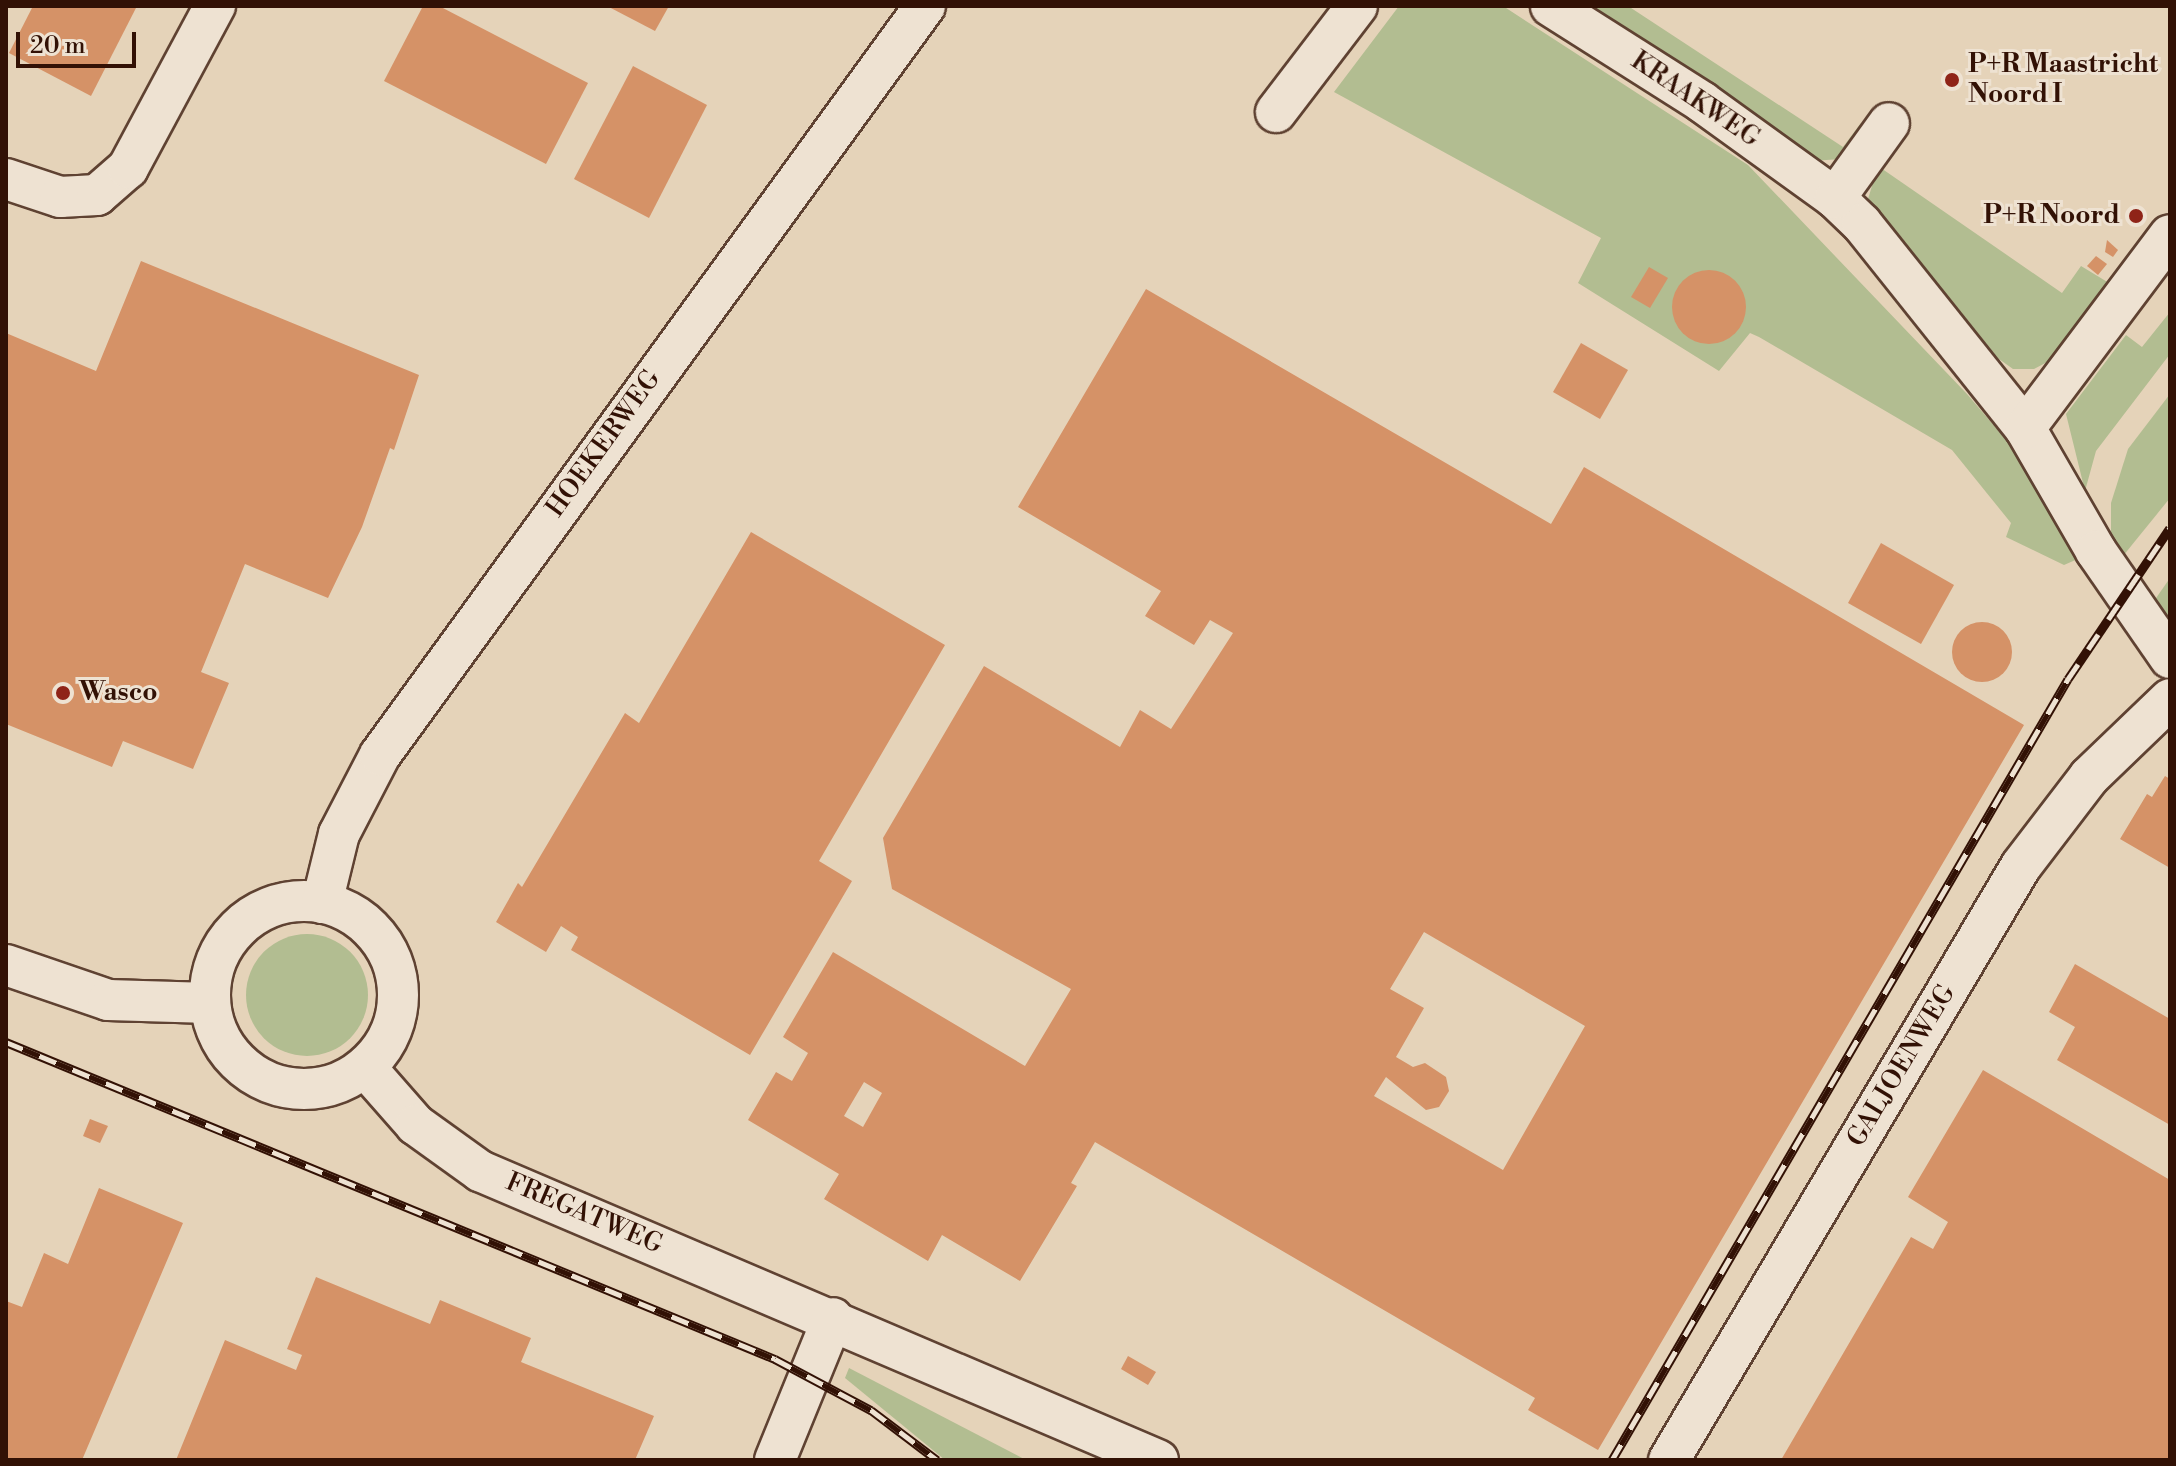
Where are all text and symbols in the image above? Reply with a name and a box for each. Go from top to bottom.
scale bar [20,16,140,66]
text: 20 m [30,31,86,61]
street label: KRAAKWEG [1625,46,1765,154]
place label: P+R Maastricht Noord I [1968,49,2158,110]
marker: P+R Maastricht Noord I [1943,71,1961,89]
place label: P+R Noord [1983,200,2120,232]
marker: P+R Noord [2127,207,2145,225]
street label: HOEKERWEG [540,364,668,524]
place label: Wasco [79,677,157,709]
marker: Wasco [54,684,72,702]
street label: GALJOENWEG [1841,979,1963,1153]
street label: FREGATWEG [501,1167,667,1261]

